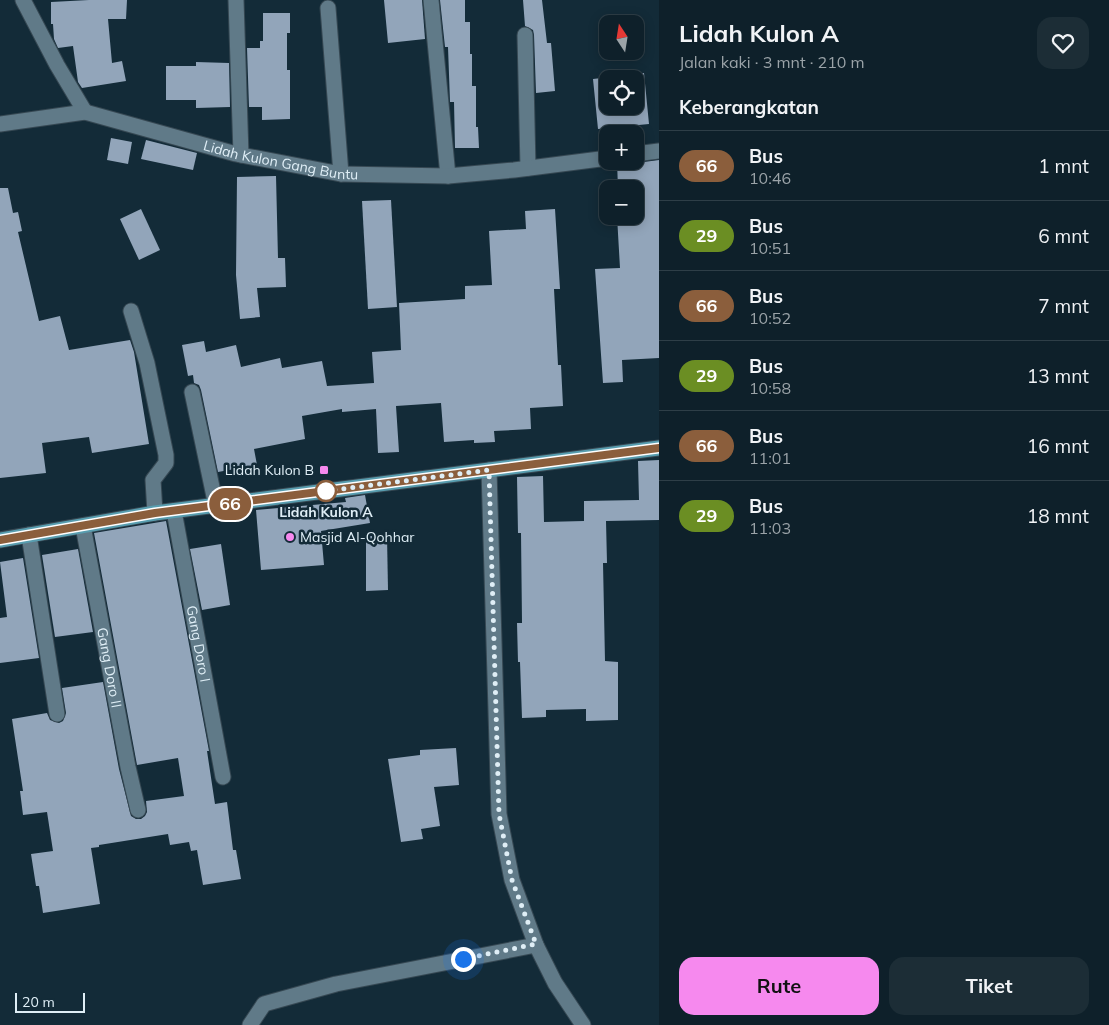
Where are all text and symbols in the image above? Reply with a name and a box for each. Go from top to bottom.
north arrow [599,15,644,60]
map controls [599,15,644,225]
button: heart [1037,17,1089,69]
text: Lidah Kulon A [679,18,839,48]
text: Jalan kaki · 3 mnt · 210 m [679,52,865,72]
button: locate [599,70,644,115]
text: Keberangkatan [679,95,819,119]
button: + [599,125,644,170]
street label: Lidah Kulon Gang Buntu [201,136,358,183]
text: Bus [749,144,783,168]
text: 66 [696,154,717,177]
text: 1 mnt [1038,154,1089,178]
text: 10:46 [749,168,791,188]
button: − [599,180,644,225]
text: Bus [749,214,783,238]
text: 29 [696,224,717,247]
text: 6 mnt [1038,224,1089,248]
text: 10:51 [749,238,791,258]
text: Bus [749,284,783,308]
text: 66 [696,294,717,317]
text: 7 mnt [1038,294,1089,318]
text: 10:52 [749,308,791,328]
text: Bus [749,354,783,378]
text: 29 [696,364,717,387]
text: 13 mnt [1027,364,1089,388]
text: 10:58 [749,378,791,398]
text: Bus [749,424,783,448]
text: 66 [696,434,717,457]
text: 16 mnt [1027,434,1089,458]
text: 11:01 [749,448,791,468]
place label: Lidah Kulon B [225,461,314,479]
marker: Lidah Kulon B [318,464,330,476]
marker: Lidah Kulon A [315,480,337,502]
line badge: 66 [208,488,252,520]
text: 66 [219,492,241,515]
text: Bus [749,494,783,518]
place label: Lidah Kulon A [279,503,373,521]
text: 29 [696,504,717,527]
text: 18 mnt [1027,504,1089,528]
text: 11:03 [749,518,791,538]
place label: Masjid Al-Qohhar [300,528,415,546]
marker: Masjid Al-Qohhar [284,531,296,543]
street label: Gang Doro I [183,604,214,684]
street label: Gang Doro II [93,626,126,709]
your location [451,947,476,972]
button: Rute [679,957,879,1015]
button: Tiket [889,957,1089,1015]
scale bar [15,990,85,1013]
text: 20 m [22,993,55,1011]

